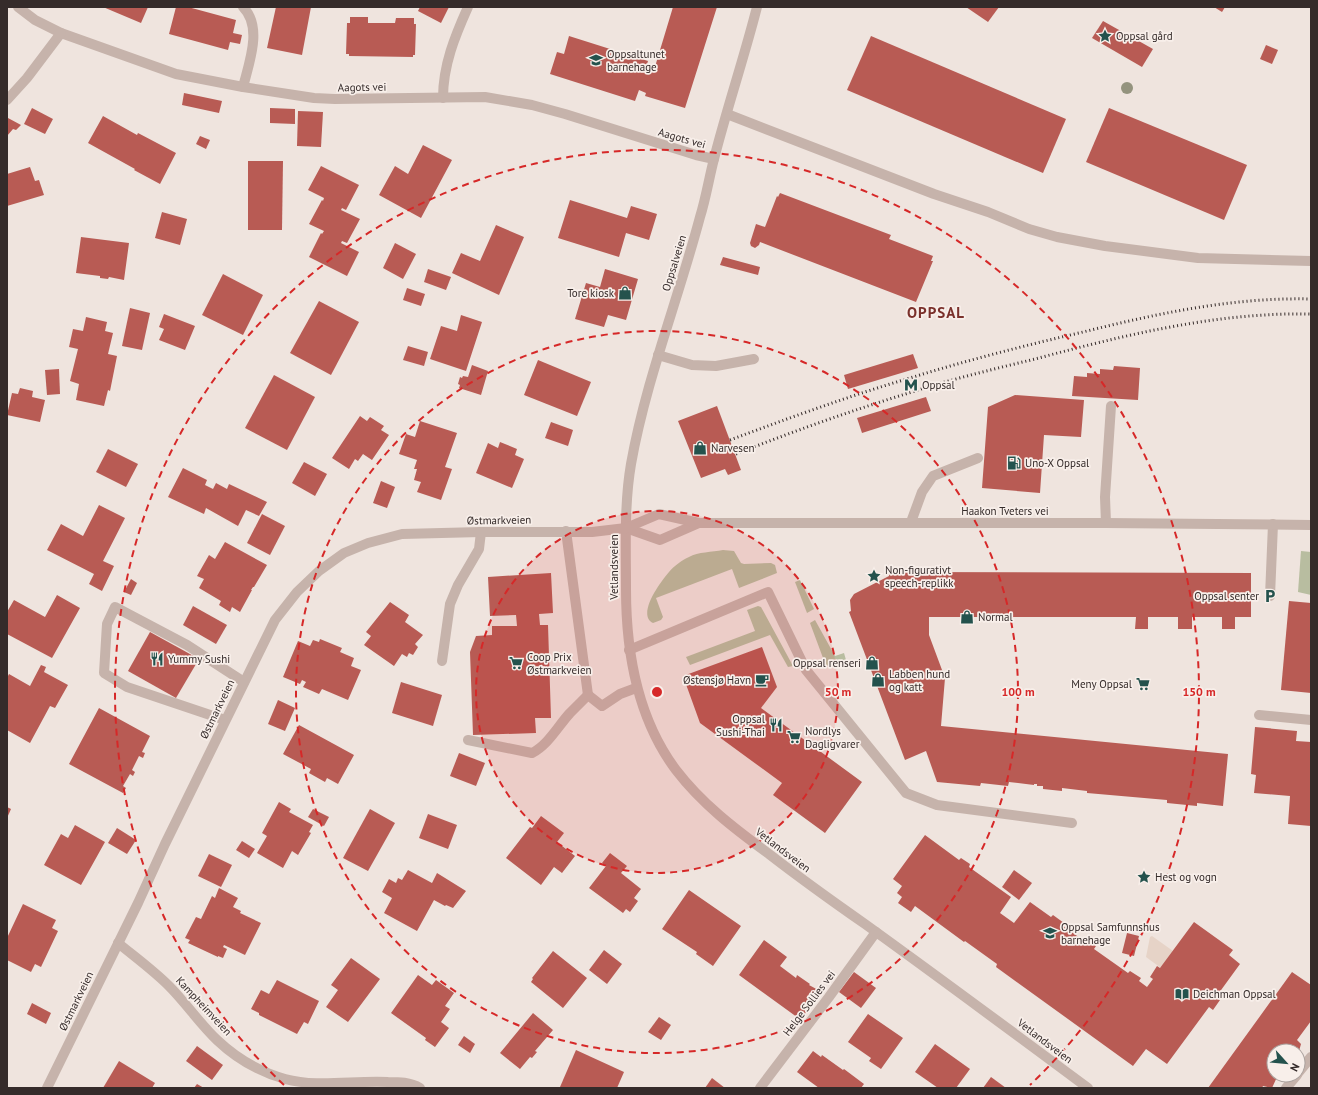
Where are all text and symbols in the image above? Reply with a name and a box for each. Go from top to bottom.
place icon: Oppsal gård [1097,28,1113,44]
place label: Oppsal gård [1116,29,1173,43]
place label: Oppsaltunet barnehage [607,47,665,74]
school or university icon: Oppsaltunet barnehage [588,52,604,68]
street label: Aagots vei [338,80,386,94]
street label: Aagots vei [657,125,707,151]
street label: Oppsalveien [659,233,689,293]
shop icon: Tore kiosk [617,285,633,301]
place label: Tore kiosk [567,286,615,300]
district label: OPPSAL [907,303,965,322]
metro station icon: Oppsal [903,377,919,393]
place label: Oppsal [922,378,956,392]
shop icon: Narvesen [692,440,708,456]
place label: Narvesen [711,441,755,455]
fuel station icon: Uno-X Oppsal [1006,455,1022,471]
place label: Uno-X Oppsal [1025,456,1090,470]
street label: Haakon Tveters vei [961,504,1049,518]
street label: Østmarkveien [467,512,531,528]
street label: Vetlandsveien [607,534,621,601]
place label: Non-figurativt speech-replikk [885,563,954,590]
place icon: Non-figurativt speech-replikk [866,568,882,584]
parking icon: Oppsal senter [1262,588,1278,604]
place label: Oppsal senter [1194,589,1259,603]
shop icon: Normal [959,609,975,625]
place label: Normal [978,610,1013,624]
place label: Coop Prix Østmarkveien [527,650,592,677]
restaurant icon: Yummy Sushi [149,651,165,667]
place label: Yummy Sushi [168,652,230,666]
supermarket icon: Coop Prix Østmarkveien [508,655,524,671]
shop icon: Oppsal renseri [864,655,880,671]
place label: Oppsal renseri [793,656,861,670]
place label: Labben hund og katt [889,667,950,694]
cafe icon: Østensjø Havn [754,672,770,688]
shop icon: Labben hund og katt [870,672,886,688]
place label: Østensjø Havn [683,673,751,687]
supermarket icon: Meny Oppsal [1135,676,1151,692]
street label: Østmarkveien [197,677,237,741]
place label: Meny Oppsal [1071,677,1133,691]
text: 50 m [825,684,851,699]
text: 100 m [1001,684,1035,699]
text: 150 m [1182,684,1216,699]
centre of rings [650,685,664,699]
place label: Oppsal Sushi-Thai [716,712,766,739]
restaurant icon: Oppsal Sushi-Thai [768,717,784,733]
place label: Nordlys Dagligvarer [805,724,860,751]
supermarket icon: Nordlys Dagligvarer [786,729,802,745]
street label: Vetlandsveien [752,824,813,875]
place icon: Hest og vogn [1136,869,1152,885]
place label: Hest og vogn [1155,870,1217,884]
place label: Oppsal Samfunnshus barnehage [1061,920,1160,947]
school or university icon: Oppsal Samfunnshus barnehage [1042,925,1058,941]
street label: Helge Sollies vei [780,967,838,1039]
street label: Østmarkveien [56,969,96,1033]
street label: Kampheimveien [173,974,235,1038]
library icon: Deichman Oppsal [1174,986,1190,1002]
place label: Deichman Oppsal [1193,987,1277,1001]
street label: Vetlandsveien [1014,1015,1075,1066]
north arrow [1266,1043,1306,1083]
text: N [1287,1061,1303,1074]

